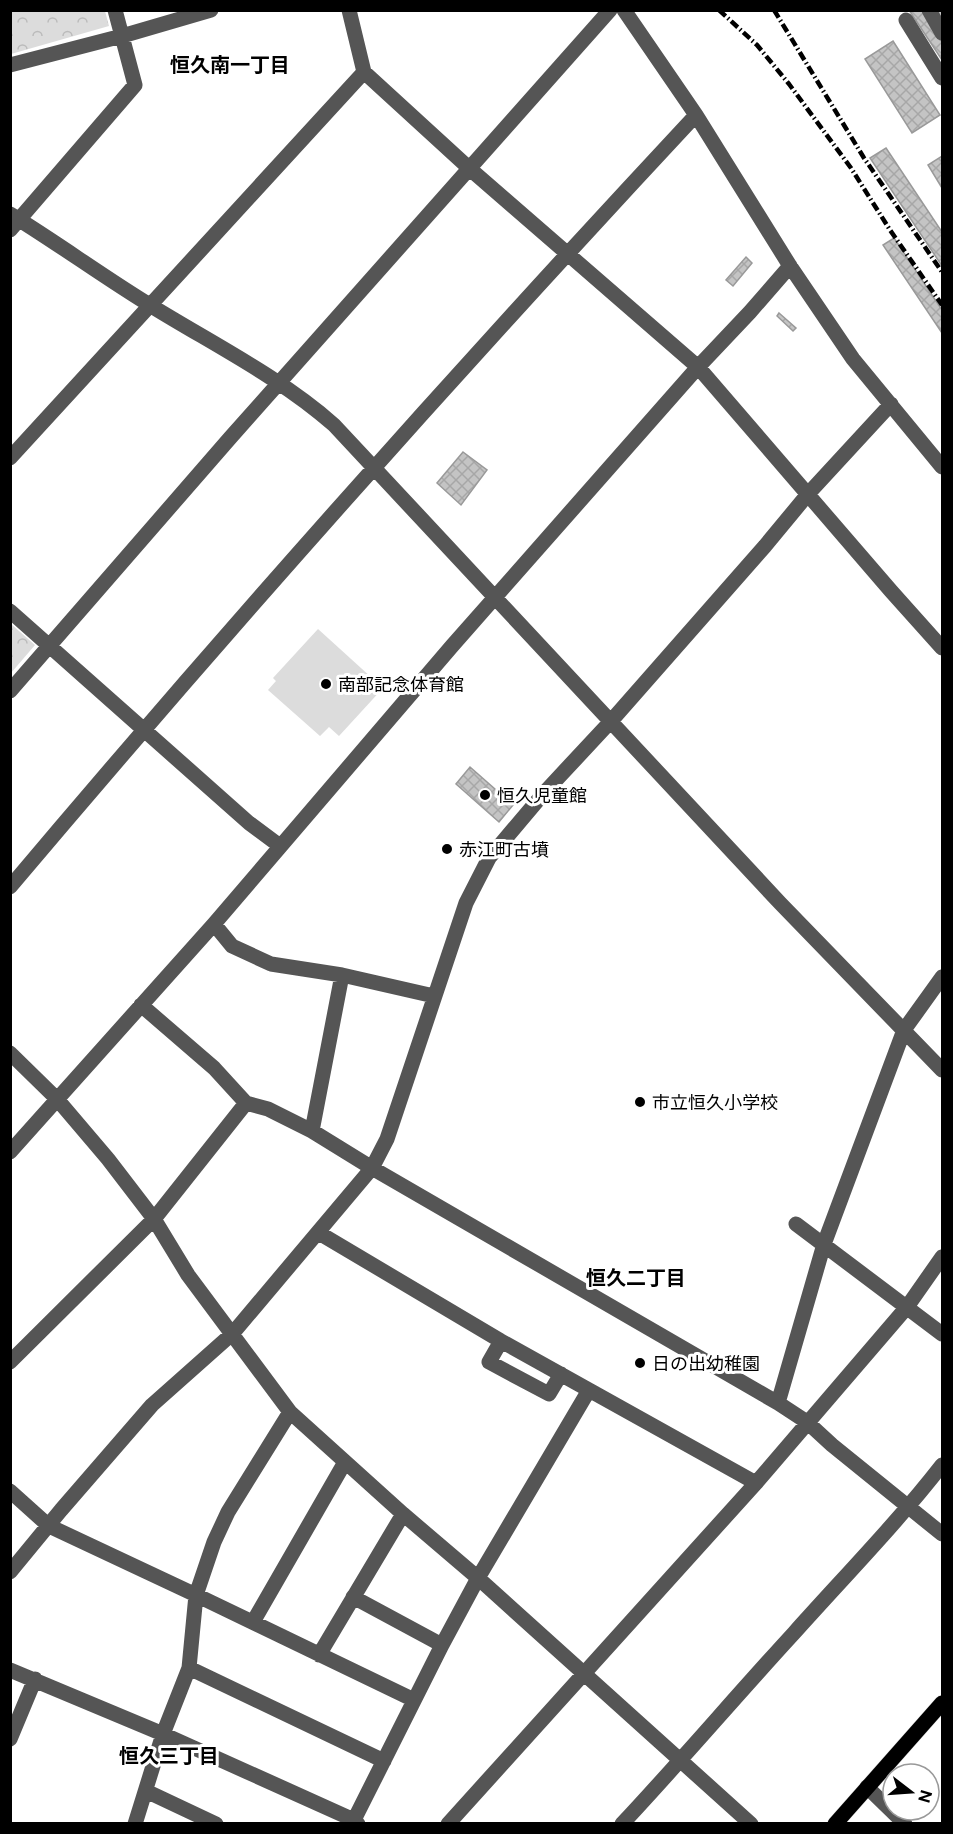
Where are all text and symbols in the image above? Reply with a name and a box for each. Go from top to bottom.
district label: 恒久南一丁目 [170,53,290,77]
place label: 南部記念体育館 [338,674,464,695]
marker: 南部記念体育館 [319,677,333,691]
place label: 恒久児童館 [497,785,587,806]
marker: 恒久児童館 [478,788,492,802]
place label: 赤江町古墳 [459,839,549,860]
marker: 赤江町古墳 [440,842,454,856]
place label: 市立恒久小学校 [652,1092,778,1113]
marker: 市立恒久小学校 [633,1095,647,1109]
district label: 恒久二丁目 [586,1266,686,1290]
place label: 日の出幼稚園 [652,1353,760,1374]
marker: 日の出幼稚園 [633,1356,647,1370]
district label: 恒久三丁目 [119,1744,219,1768]
north arrow [881,1762,941,1822]
text: N [914,1787,936,1805]

